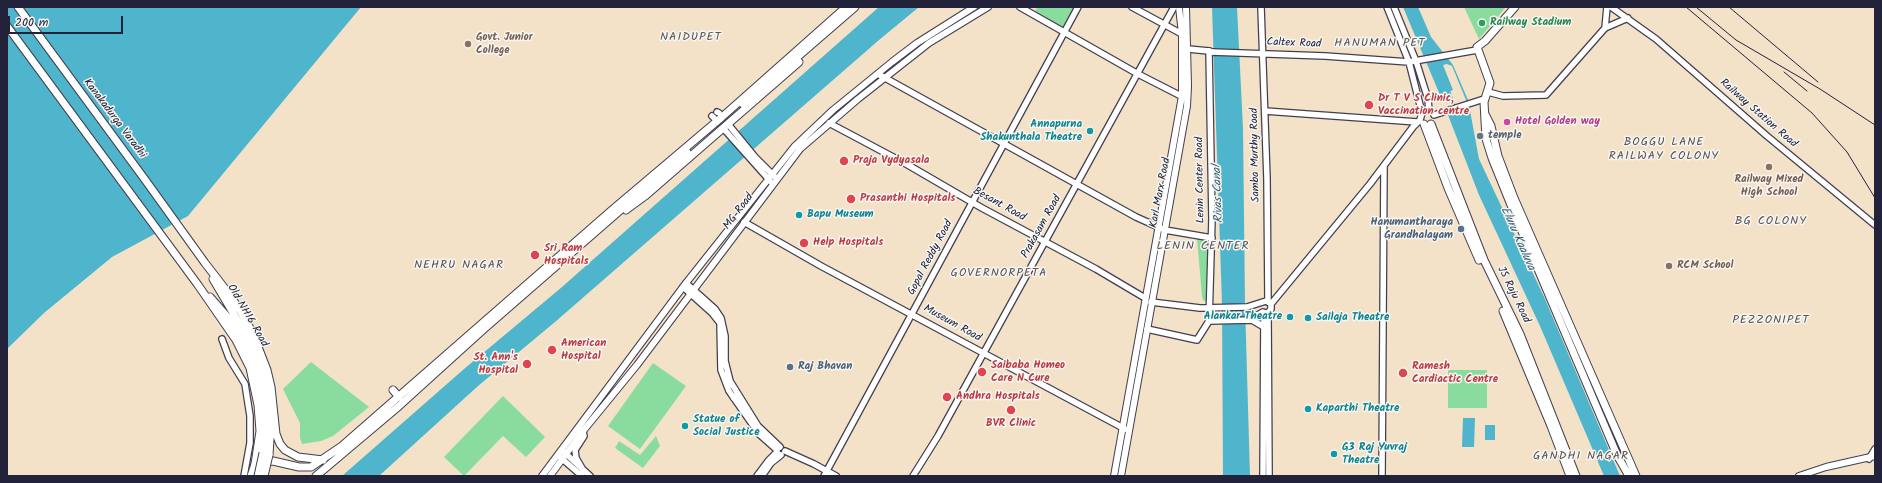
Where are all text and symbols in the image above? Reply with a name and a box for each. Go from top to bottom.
scale bar [10,8,125,34]
text: 200 m [15,13,48,32]
place label: Railway Stadium [1490,16,1571,30]
marker: Railway Stadium [1477,18,1487,28]
place label: Govt. Junior College [476,31,533,57]
district label: NAIDUPET [660,31,722,45]
street label: Caltex Road [1266,36,1322,52]
district label: HANUMAN PET [1334,37,1426,51]
marker: Govt. Junior College [463,39,473,49]
street label: Kanakadurga Varadhi [80,77,148,161]
street label: Railway Station Road [1717,77,1799,151]
place label: Dr T V S Clinic, Vaccination centre [1378,92,1469,118]
marker: Dr T V S Clinic, Vaccination centre [1363,99,1375,111]
street label: Samba Murthy Road [1249,108,1263,202]
place label: Hotel Golden way [1515,115,1600,129]
marker: Hotel Golden way [1502,117,1512,127]
place label: Annapurna Shakunthala Theatre [980,118,1082,144]
marker: Annapurna Shakunthala Theatre [1085,126,1095,136]
place label: temple [1488,129,1522,143]
marker: temple [1475,131,1485,141]
district label: BOGGU LANE RAILWAY COLONY [1609,136,1719,164]
street label: Lenin Center Road [1194,137,1208,223]
place label: Praja Vydyasala [853,154,929,168]
marker: Praja Vydyasala [838,155,850,167]
street label: Karl Marx Road [1148,157,1174,229]
marker: Railway Mixed High School [1764,162,1774,172]
water label: Rivas Canal [1211,165,1227,223]
place label: Railway Mixed High School [1734,173,1804,199]
street label: Besant Road [970,185,1028,225]
street label: MG Road [721,191,757,233]
place label: Prasanthi Hospitals [860,192,955,206]
marker: Prasanthi Hospitals [845,193,857,205]
street label: Prakasam Road [1019,193,1065,261]
water label: Eluru Kaaluva [1497,205,1537,273]
place label: Bapu Museum [807,208,873,222]
marker: Bapu Museum [794,210,804,220]
district label: BG COLONY [1735,215,1807,229]
place label: Hanumantharaya Grandhalayam [1370,216,1453,242]
street label: Gopal Reddy Road [906,218,956,298]
marker: Hanumantharaya Grandhalayam [1456,224,1466,234]
place label: Help Hospitals [813,236,883,250]
marker: Help Hospitals [798,237,810,249]
district label: LENIN CENTER [1156,240,1250,254]
place label: Sri Ram Hospitals [544,242,589,268]
marker: Sri Ram Hospitals [529,249,541,261]
district label: NEHRU NAGAR [414,259,504,273]
place label: RCM School [1677,259,1734,273]
marker: RCM School [1664,261,1674,271]
street label: JS Raju Road [1494,264,1532,326]
district label: GOVERNORPETA [951,267,1047,281]
street label: Old NH16 Road [224,282,270,350]
street label: Museum Road [921,303,983,345]
place label: Alankar Theatre [1204,310,1282,324]
place label: Sailaja Theatre [1316,311,1389,325]
marker: Alankar Theatre [1285,312,1295,322]
marker: Sailaja Theatre [1303,313,1313,323]
district label: PEZZONIPET [1732,314,1810,328]
place label: American Hospital [561,337,606,363]
marker: American Hospital [546,344,558,356]
place label: St. Ann's Hospital [473,351,518,377]
marker: St. Ann's Hospital [521,358,533,370]
place label: Saibaba Homeo Care N Cure [991,359,1065,385]
place label: Raj Bhavan [798,360,852,374]
place label: Ramesh Cardiactic Centre [1412,360,1498,386]
marker: Raj Bhavan [785,362,795,372]
marker: Saibaba Homeo Care N Cure [976,366,988,378]
marker: Ramesh Cardiactic Centre [1397,367,1409,379]
place label: Andhra Hospitals [956,390,1040,404]
marker: Andhra Hospitals [941,391,953,403]
place label: Kaparthi Theatre [1316,402,1399,416]
marker: BVR Clinic [1005,404,1017,416]
marker: Kaparthi Theatre [1303,404,1313,414]
place label: Statue of Social Justice [693,413,759,439]
place label: BVR Clinic [986,417,1036,431]
marker: Statue of Social Justice [680,421,690,431]
place label: G3 Raj Yuvraj Theatre [1342,441,1407,467]
marker: G3 Raj Yuvraj Theatre [1329,449,1339,459]
district label: GANDHI NAGAR [1533,450,1629,464]

